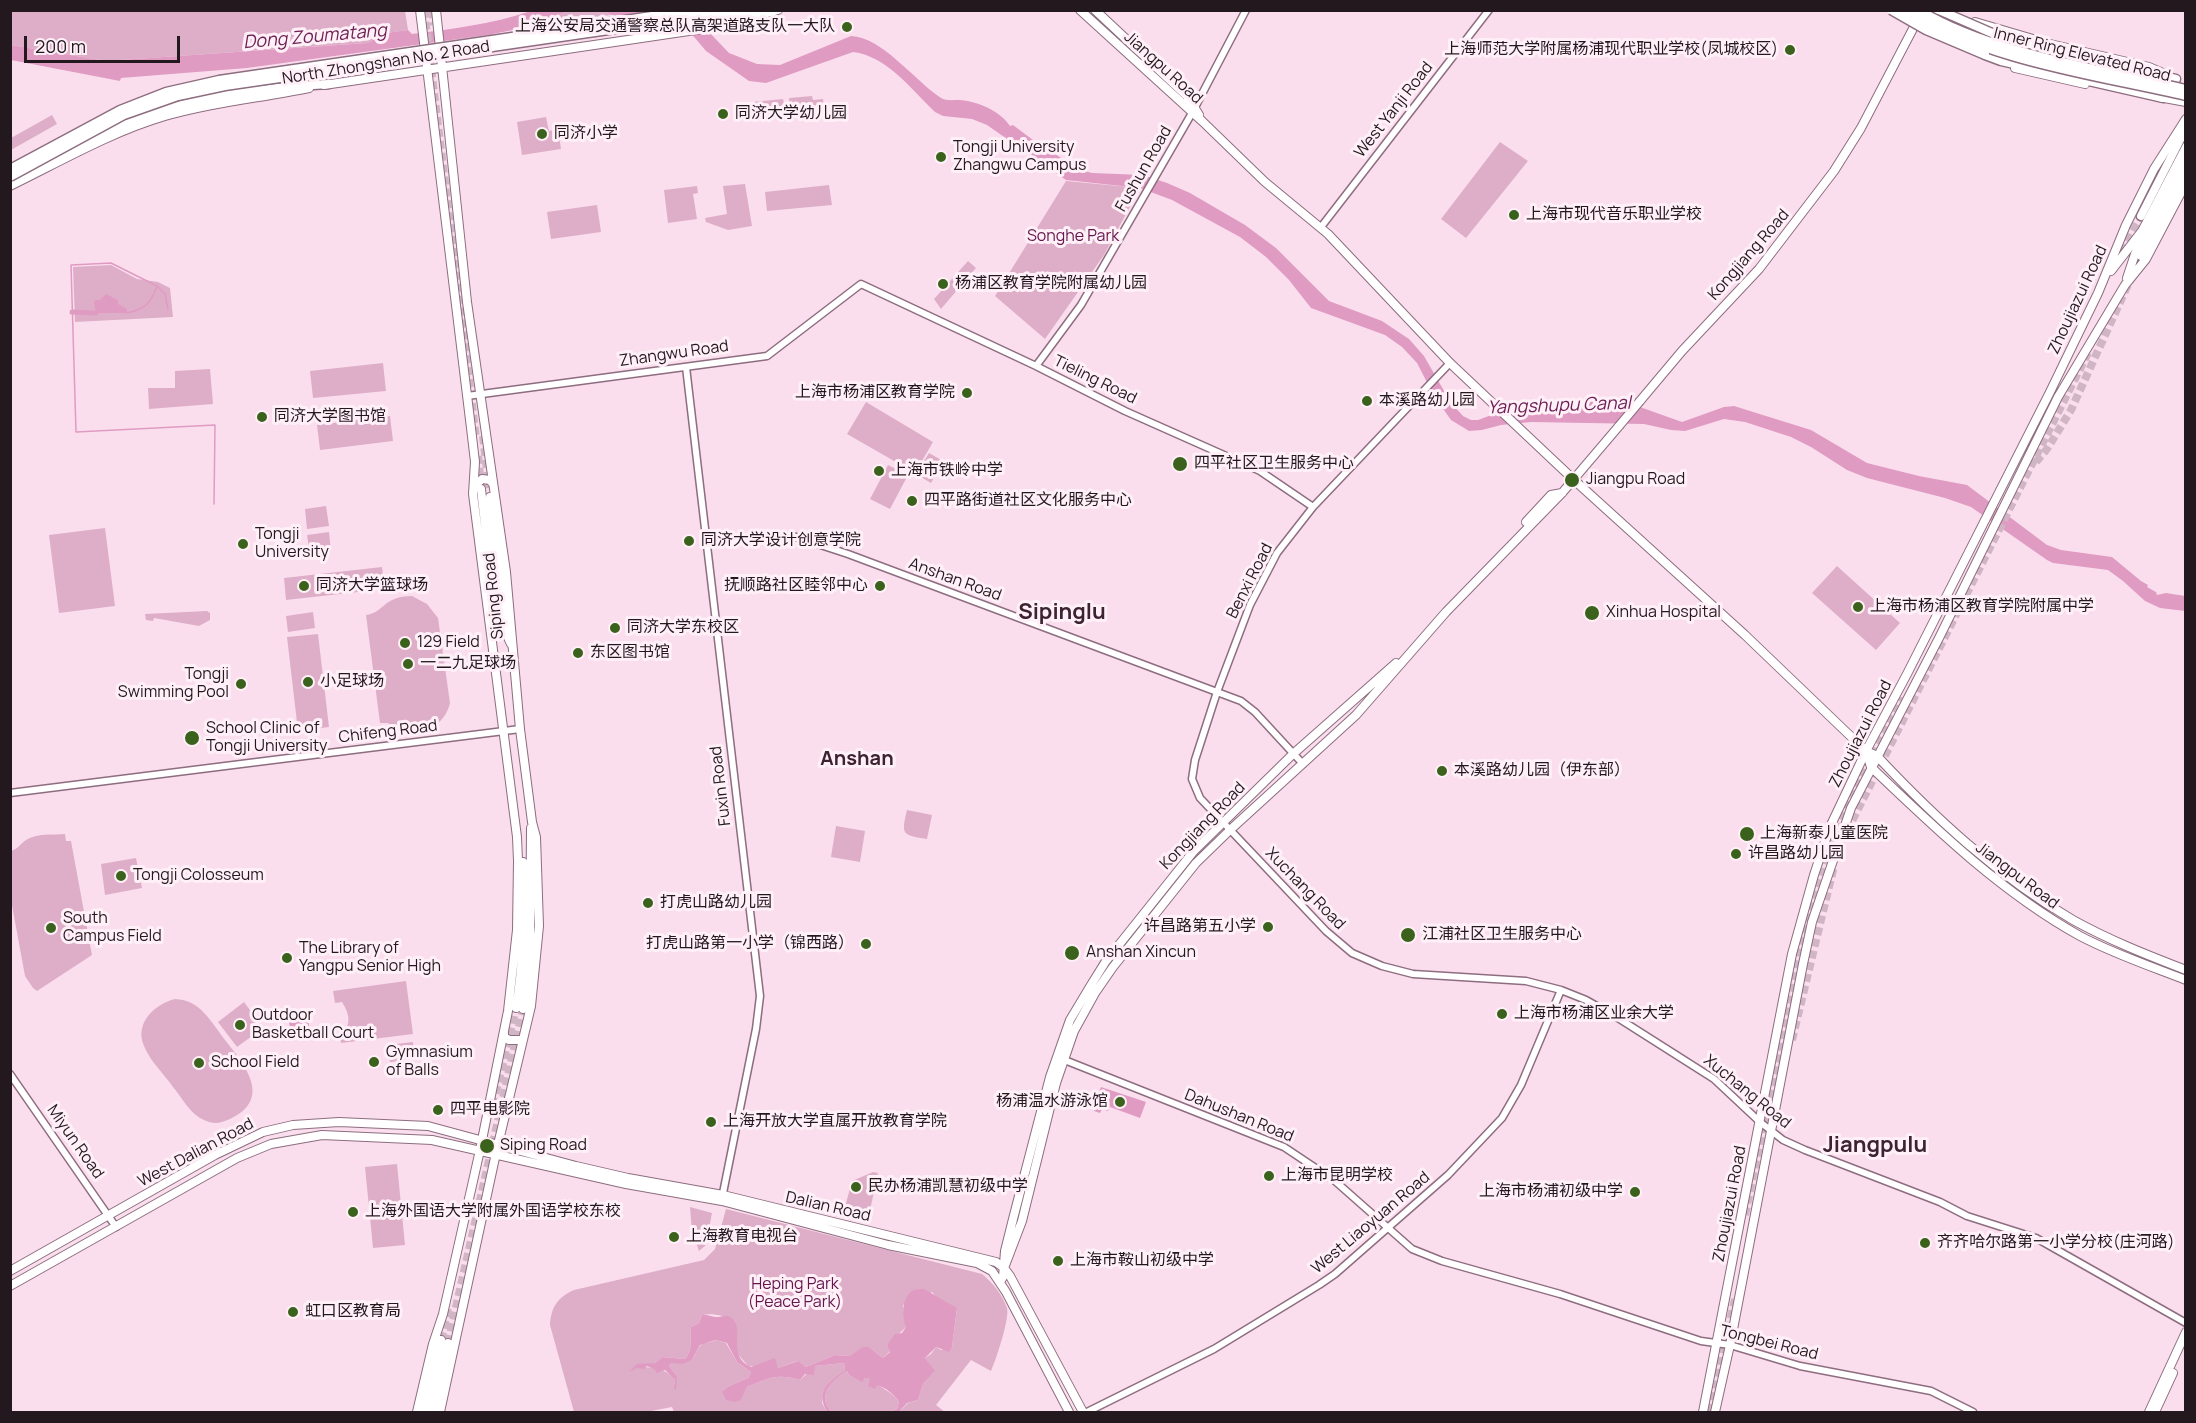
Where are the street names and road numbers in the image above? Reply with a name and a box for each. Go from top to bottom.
street label: Inner Ring Elevated Road [1992,24,2172,86]
street label: Jiangpu Road [1120,28,1206,108]
street label: North Zhongshan No. 2 Road [281,37,491,89]
street label: West Yanji Road [1351,58,1437,162]
street label: Fushun Road [1112,123,1176,215]
street label: Kongjiang Road [1704,206,1794,304]
street label: Zhoujiazui Road [2044,243,2112,357]
street label: Zhangwu Road [618,337,730,371]
street label: Tieling Road [1050,352,1140,408]
street label: Benxi Road [1223,540,1277,622]
street label: Siping Road [480,552,508,640]
street label: Anshan Road [906,554,1004,606]
street label: Zhoujiazui Road [1826,677,1896,791]
street label: Chifeng Road [338,716,438,748]
street label: Fuxin Road [707,745,735,827]
street label: Kongjiang Road [1156,778,1250,874]
street label: Jiangpu Road [1972,839,2062,913]
street label: Xuchang Road [1261,844,1349,934]
street label: Xuchang Road [1700,1051,1794,1133]
street label: Dahushan Road [1182,1085,1296,1147]
street label: Miyun Road [43,1101,107,1183]
street label: West Dalian Road [135,1114,257,1192]
street label: Zhoujiazui Road [1709,1144,1751,1264]
street label: West Liaoyuan Road [1308,1168,1434,1278]
street label: Dalian Road [784,1188,872,1226]
street label: Tongbei Road [1718,1322,1820,1364]

